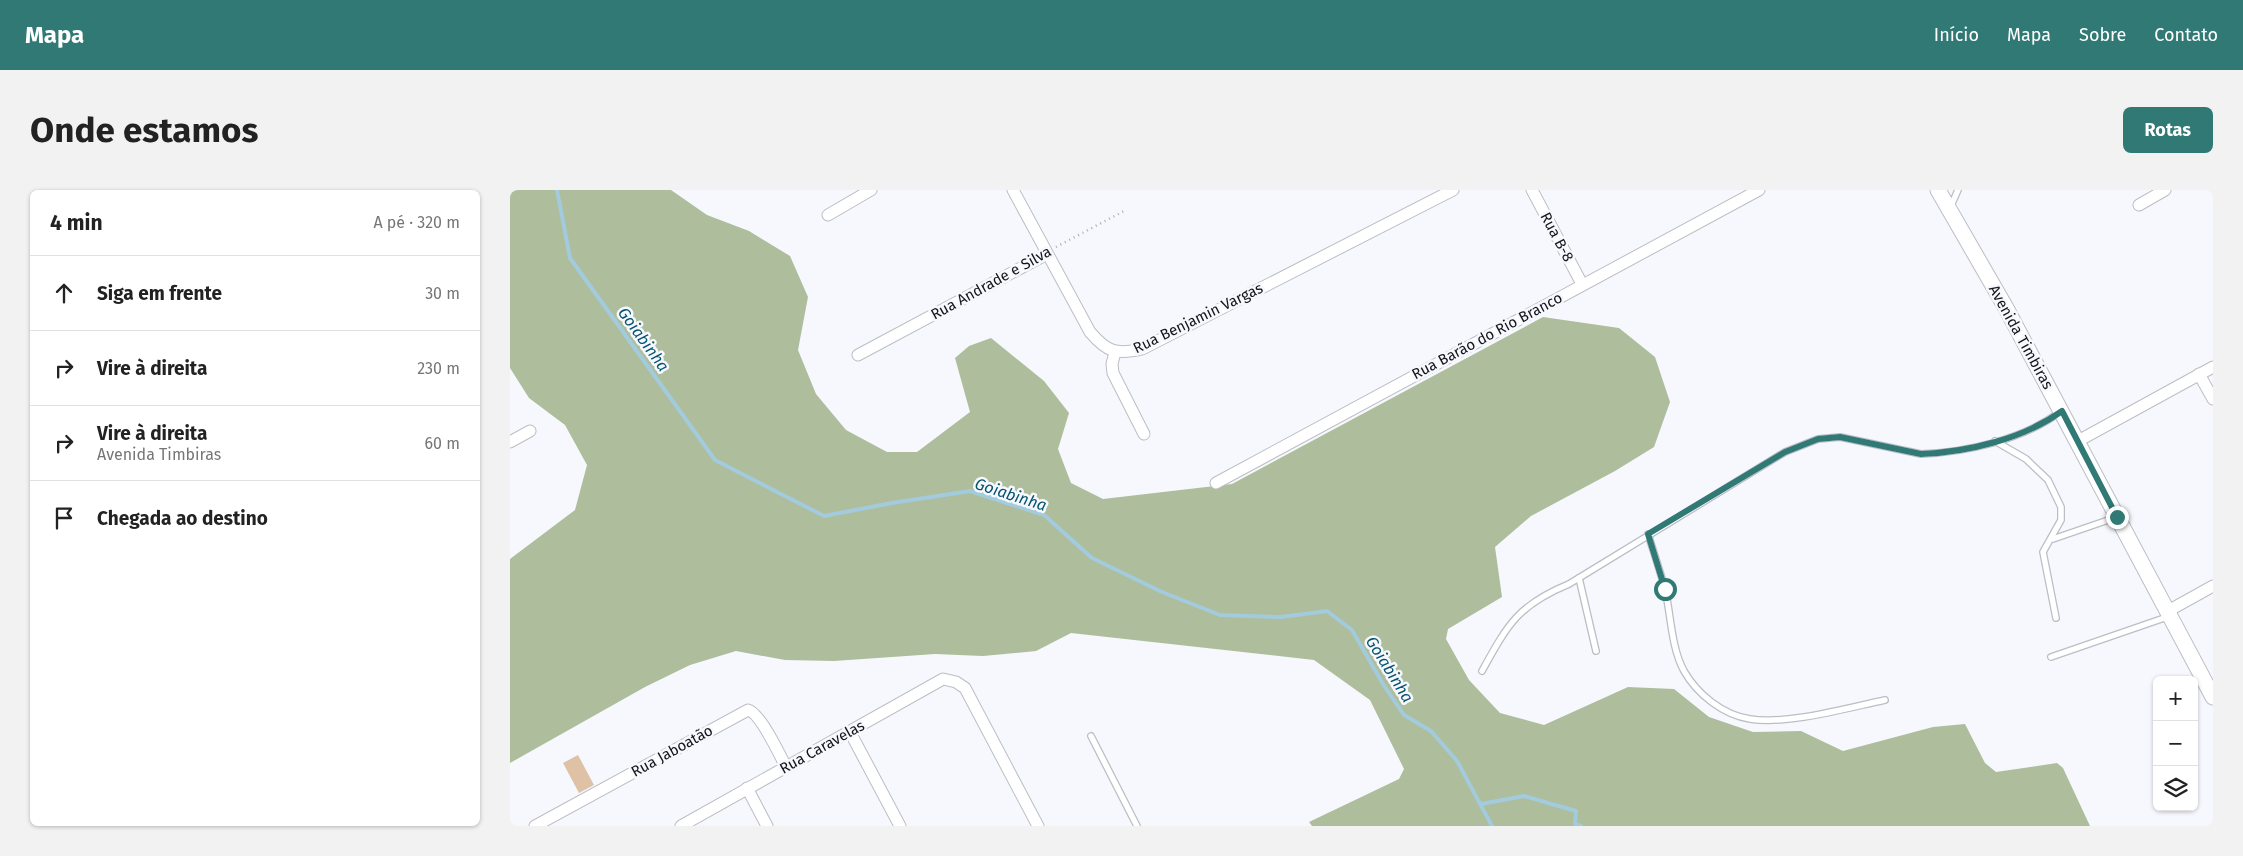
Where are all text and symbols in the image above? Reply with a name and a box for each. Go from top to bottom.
text: Mapa [25,21,84,49]
text: Início [1934,24,1979,46]
text: Mapa [2007,24,2051,46]
text: Sobre [2079,24,2126,46]
text: Contato [2154,24,2218,46]
button: Rotas [2123,107,2213,153]
text: Onde estamos [30,109,258,151]
street label: Rua B-8 [1537,209,1577,265]
text: 4 min [50,210,103,236]
text: A pé · 320 m [373,213,460,232]
street label: Rua Andrade e Silva [928,242,1054,324]
icon: ahead [50,279,78,307]
street label: Rua Benjamin Vargas [1130,279,1266,357]
text: Siga em frente [97,282,222,305]
street label: Avenida Timbiras [1985,282,2057,392]
text: 30 m [425,284,460,303]
street label: Rua Barão do Rio Branco [1409,289,1565,383]
water label: Goiabinha [614,304,673,375]
icon: right [50,354,78,382]
text: Vire à direita [97,357,207,380]
text: 230 m [417,359,460,378]
text: Vire à direita [97,422,207,445]
icon: right [50,429,78,457]
text: 60 m [425,434,460,453]
text: Avenida Timbiras [97,445,221,464]
water label: Goiabinha [973,474,1049,515]
icon: arrive [50,504,78,532]
route end [2106,506,2129,529]
text: Chegada ao destino [97,507,268,530]
route start [1654,578,1677,601]
water label: Goiabinha [1362,633,1417,706]
map controls [2153,676,2198,811]
button: + [2153,676,2198,721]
street label: Rua Caravelas [776,716,868,778]
street label: Rua Jaboatão [628,721,716,781]
button: − [2153,721,2198,766]
button: layers [2153,766,2198,811]

